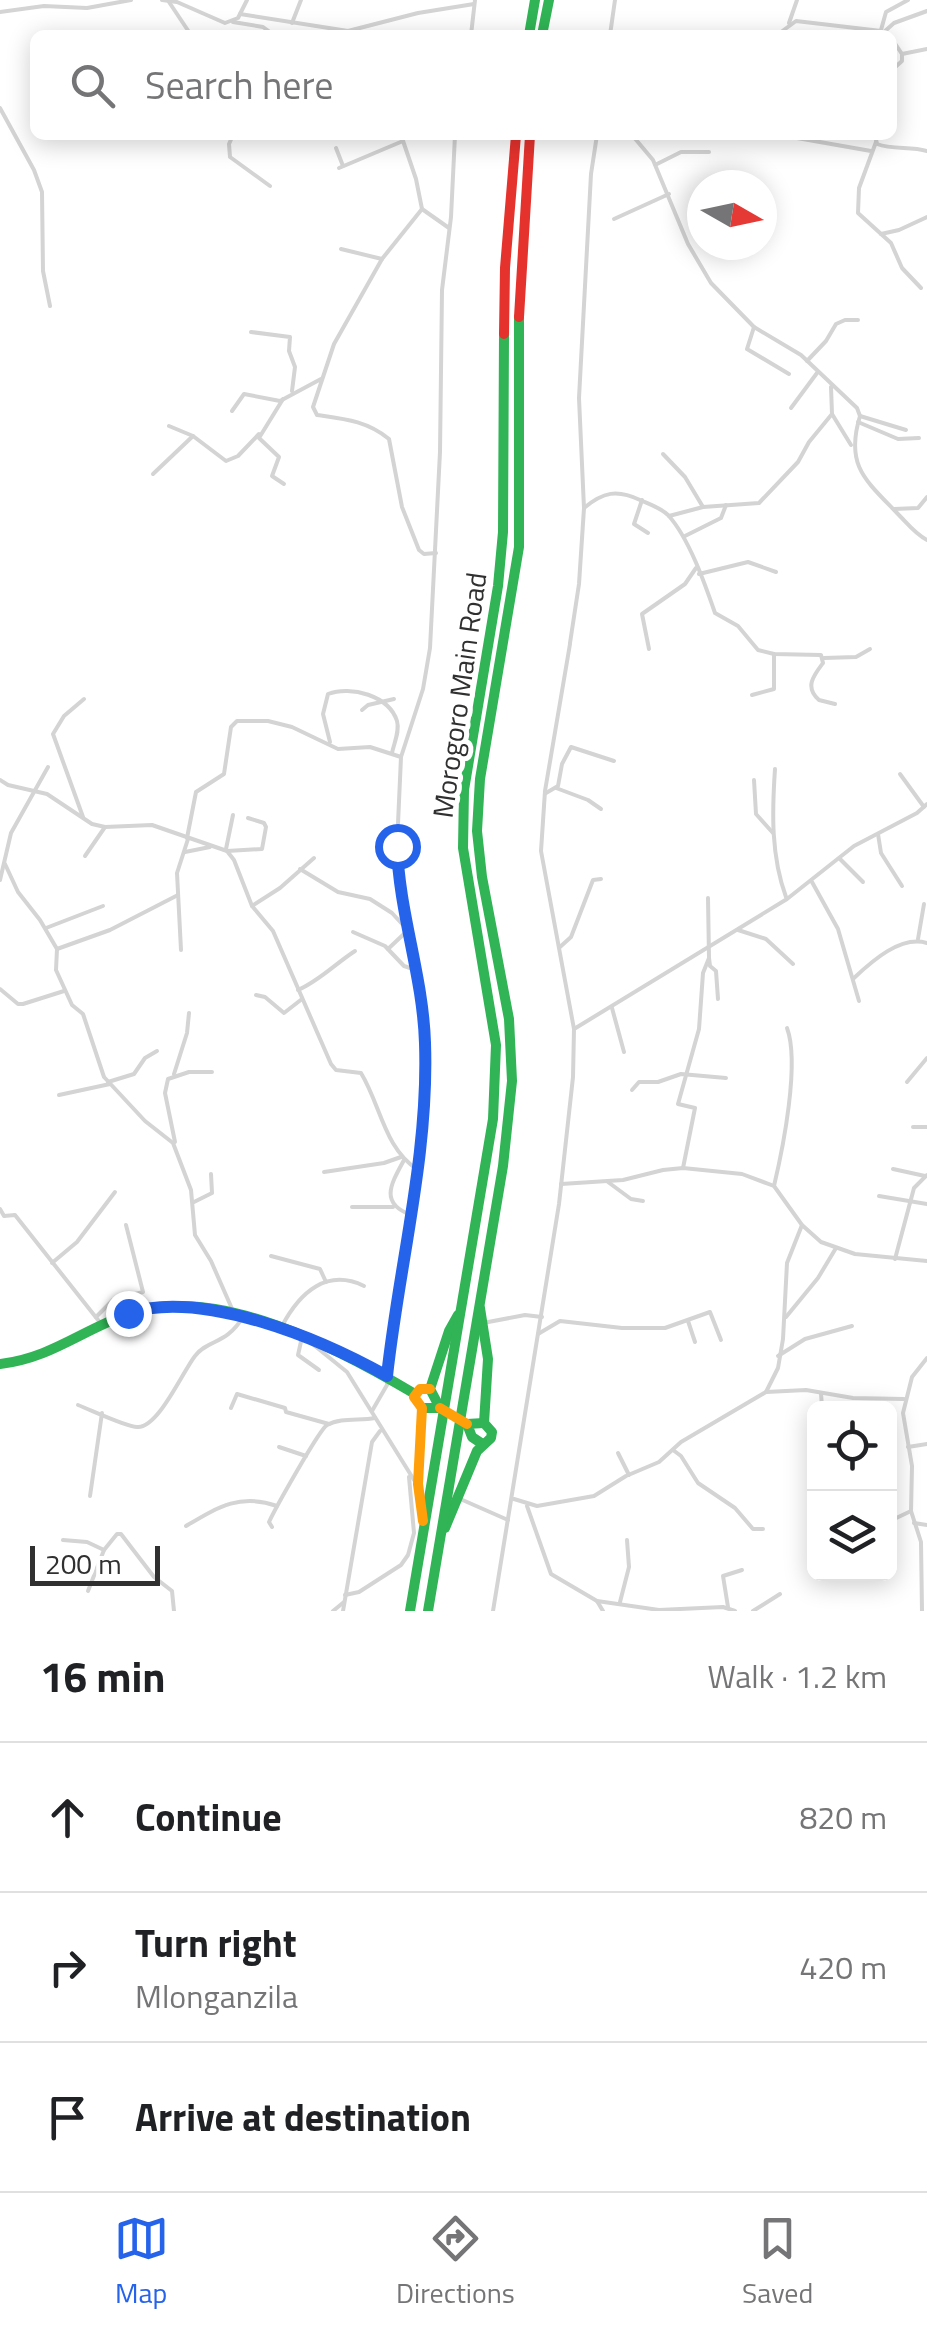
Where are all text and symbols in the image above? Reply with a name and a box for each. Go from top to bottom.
search box [30,30,897,140]
text: Search here [145,56,333,114]
icon: search [65,58,120,113]
north arrow [687,170,777,260]
street label: Morogoro Main Road [420,570,498,820]
route start [375,824,421,870]
route end [106,1291,152,1337]
map controls [807,1401,897,1581]
button: locate [807,1401,897,1491]
button: layers [807,1491,897,1581]
scale bar [30,1541,160,1586]
text: 200 m [45,1542,122,1585]
text: 16 min [40,1644,166,1708]
text: Walk · 1.2 km [707,1652,887,1700]
text: Continue [135,1788,282,1846]
icon: ahead [40,1790,95,1845]
text: 820 m [799,1793,887,1841]
text: Turn right [135,1914,297,1972]
icon: right [40,1940,95,1995]
text: 420 m [799,1943,887,1991]
text: Mlonganzila [135,1972,298,2020]
text: Arrive at destination [135,2088,471,2146]
icon: arrive [40,2090,95,2145]
tab: Map [114,2211,169,2314]
tab: Directions [396,2211,515,2314]
tab: Saved [742,2211,813,2314]

